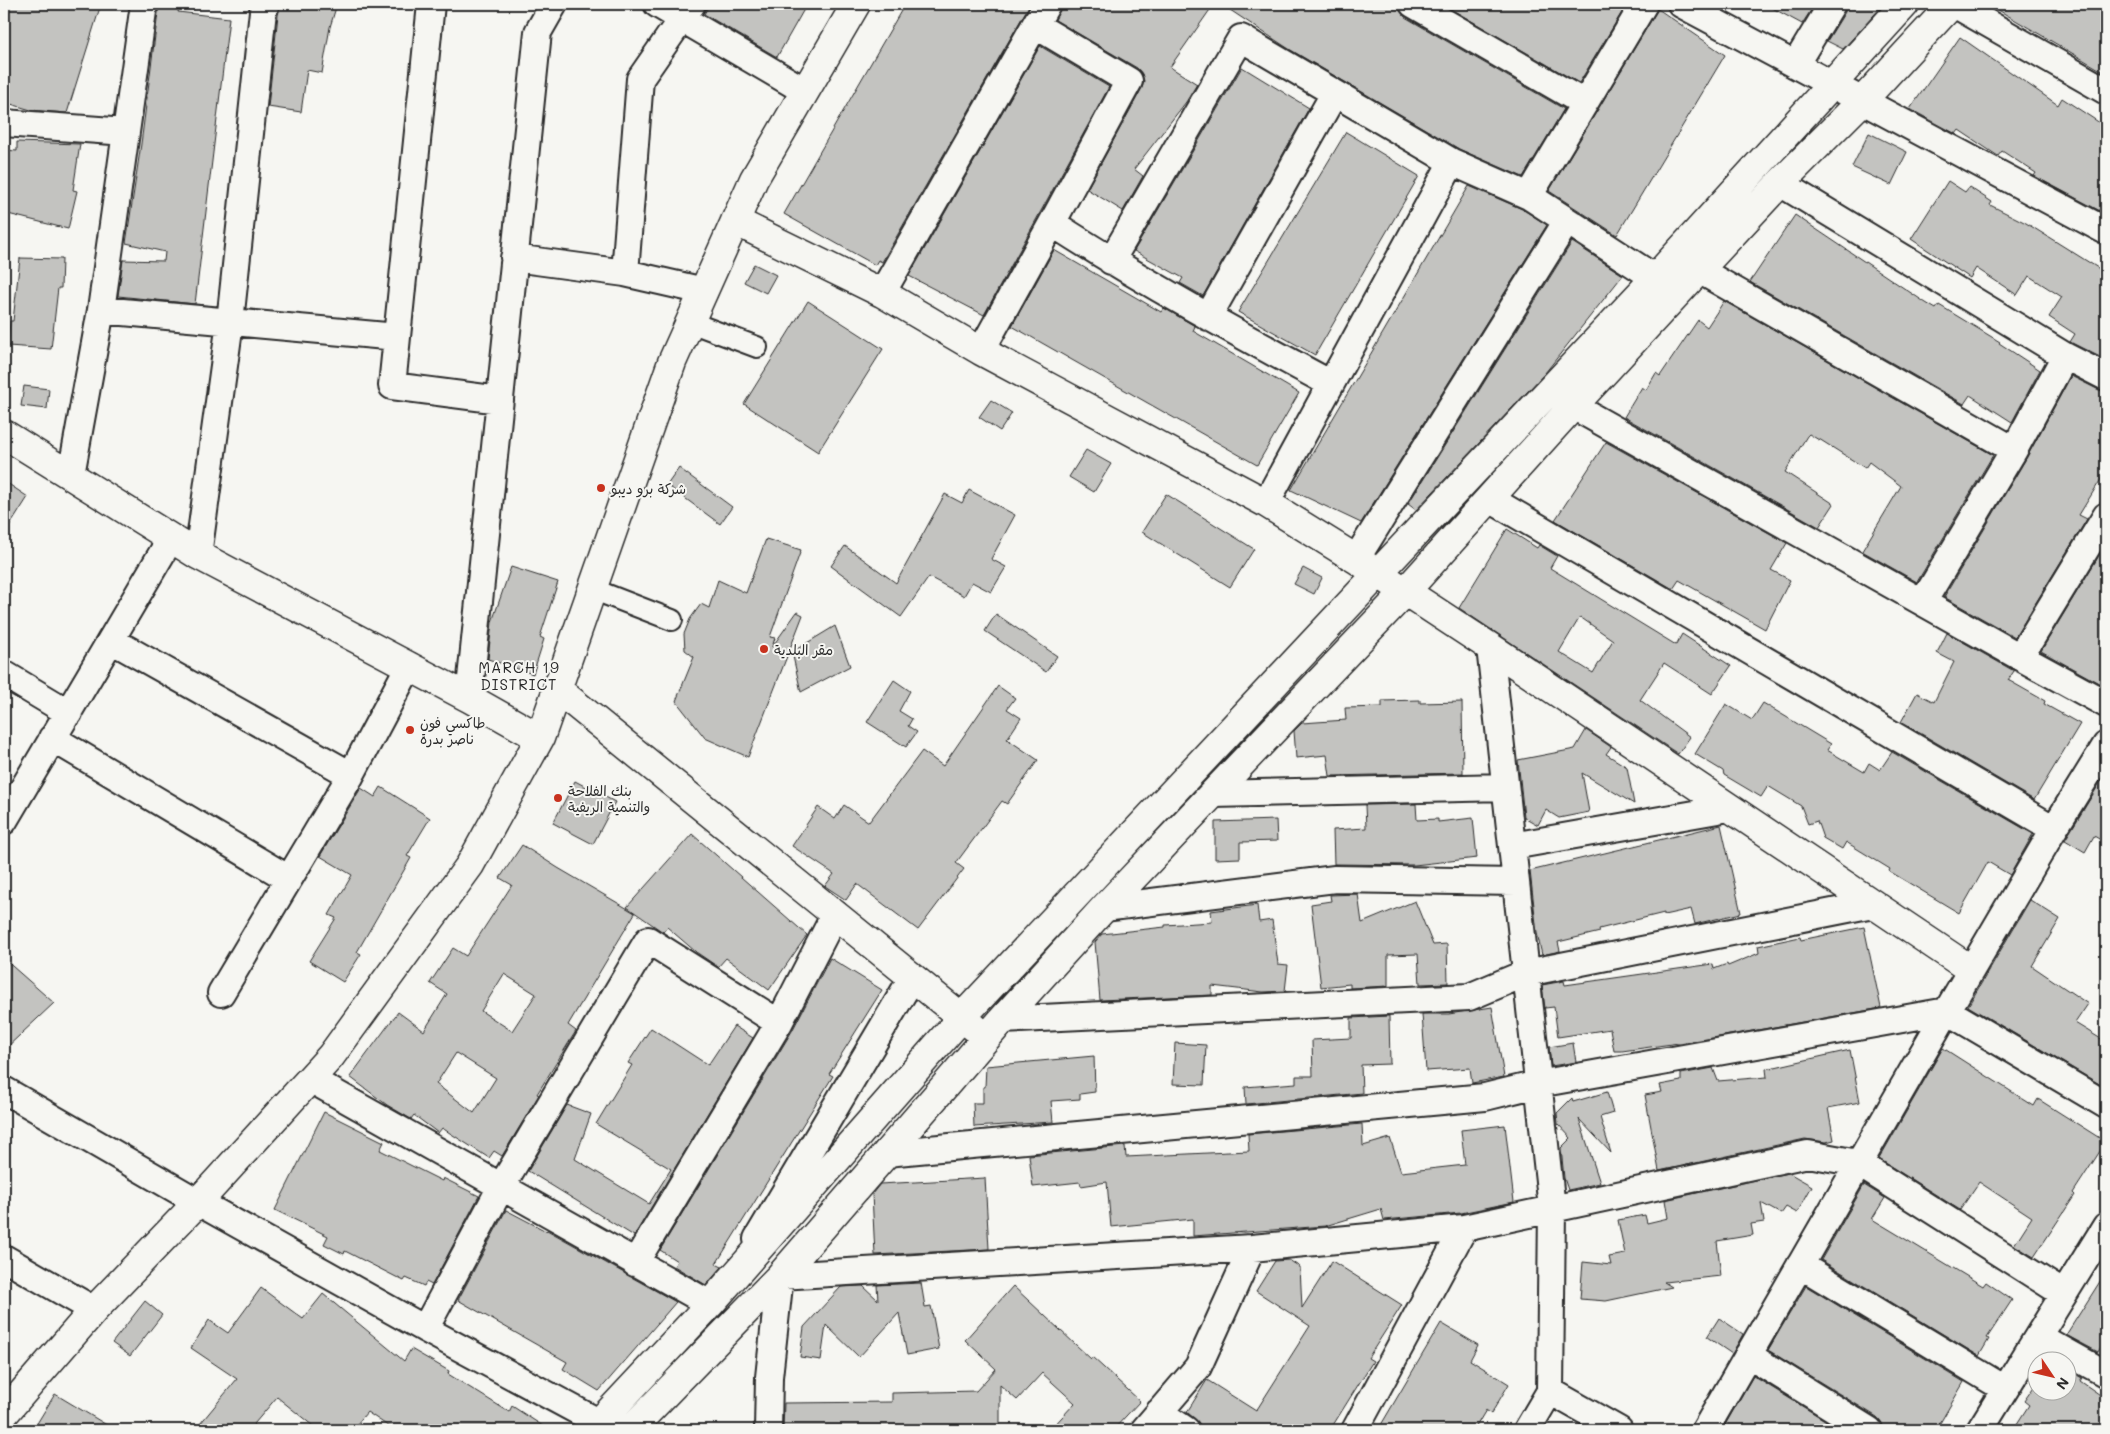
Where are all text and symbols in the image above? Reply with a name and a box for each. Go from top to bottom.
place label: شركة برو ديبو [610,479,686,498]
marker: شركة برو ديبو [595,482,607,494]
place label: مقر البلدية [774,640,833,659]
marker: مقر البلدية [758,643,770,655]
district label: MARCH 19 DISTRICT [478,657,560,694]
place label: طاكسي فون ناصر بدرة [420,713,485,748]
marker: طاكسي فون ناصر بدرة [404,724,416,736]
place label: بنك الفلاحة والتنمية الريفية [568,781,650,816]
marker: بنك الفلاحة والتنمية الريفية [552,792,564,804]
north arrow [2028,1352,2078,1402]
text: N [2052,1374,2074,1394]

